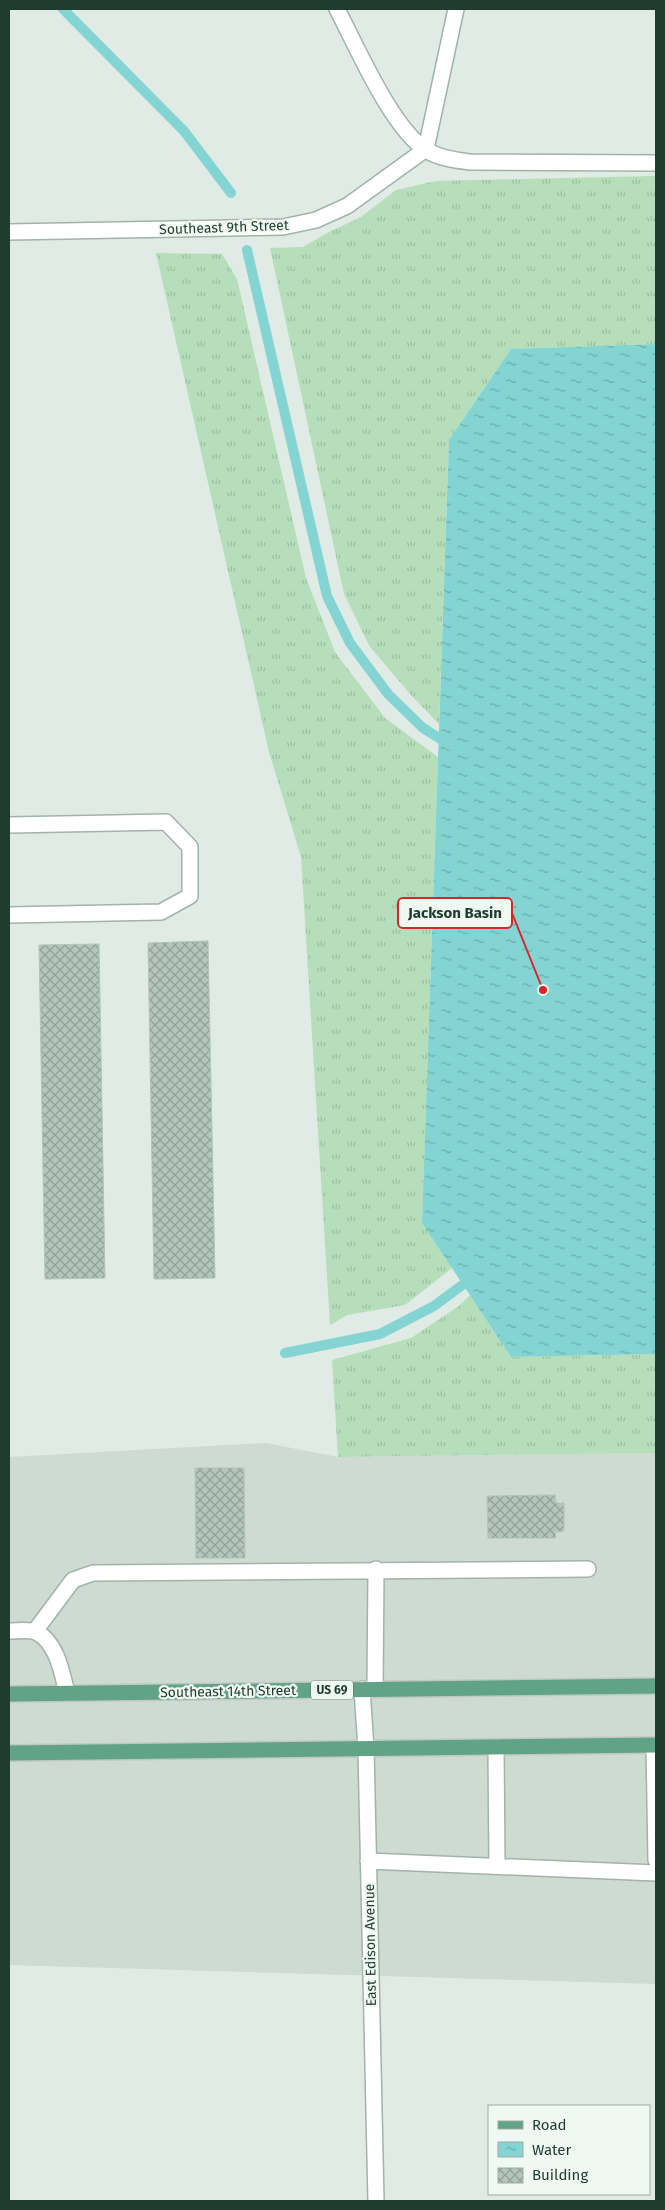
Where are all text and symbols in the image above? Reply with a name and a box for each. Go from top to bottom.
street label: Southeast 9th Street [159,217,290,238]
callout: Jackson Basin [398,898,512,928]
text: Jackson Basin [407,904,502,922]
road number: US 69 [311,1680,353,1700]
street label: Southeast 14th Street [160,1682,297,1701]
street label: East Edison Avenue [361,1883,380,2006]
legend [488,2105,650,2195]
text: Road [532,2116,567,2134]
text: Water [532,2141,571,2159]
text: Building [532,2166,588,2184]

